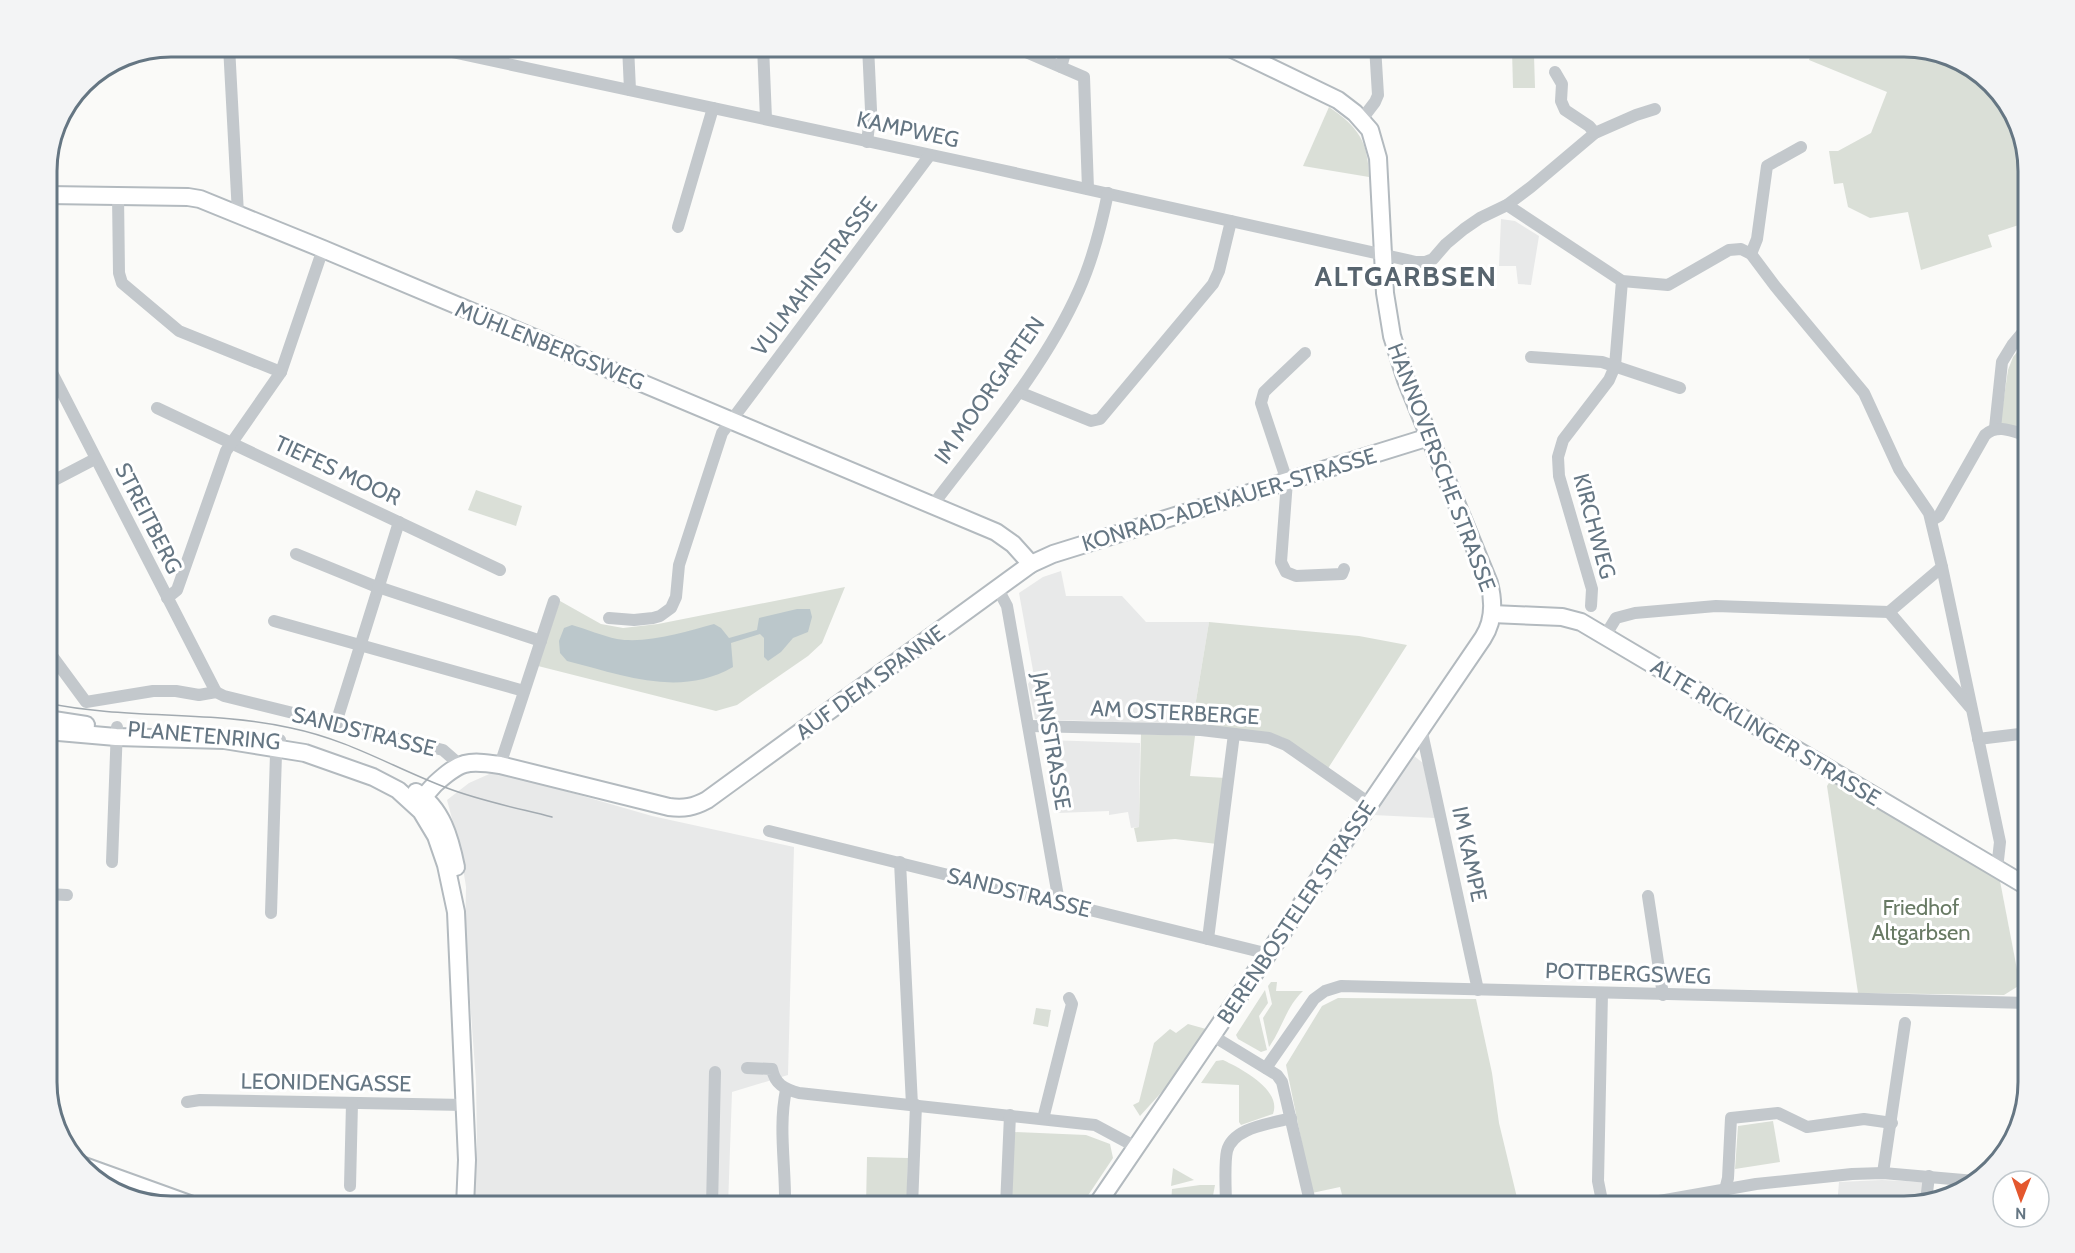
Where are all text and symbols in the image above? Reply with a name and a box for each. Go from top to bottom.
street label: KAMPWEG [854,105,962,153]
street label: VULMAHNSTRASSE [746,191,883,361]
district label: ALTGARBSEN [1314,259,1498,293]
street label: MÜHLENBERGSWEG [451,295,648,396]
street label: IM MOORGARTEN [928,311,1050,469]
street label: HANNOVERSCHE STRASSE [1382,339,1501,595]
street label: TIEFES MOOR [270,429,405,511]
street label: KONRAD-ADENAUER-STRASSE [1079,442,1380,557]
street label: STREITBERG [109,458,188,578]
street label: KIRCHWEG [1568,470,1622,582]
street label: AUF DEM SPANNE [790,619,950,746]
street label: ALTE RICKLINGER STRASSE [1646,653,1886,812]
street label: JAHNSTRASSE [1026,669,1077,812]
street label: AM OSTERBERGE [1090,695,1260,730]
street label: SANDSTRASSE [289,701,439,762]
street label: PLANETENRING [126,715,282,756]
street label: BERENBOSTELER STRASSE [1211,795,1381,1029]
street label: IM KAMPE [1446,804,1493,904]
street label: SANDSTRASSE [944,862,1094,923]
park label: Friedhof Altgarbsen [1871,894,1971,946]
street label: POTTBERGSWEG [1544,957,1712,990]
street label: LEONIDENGASSE [240,1068,412,1097]
north arrow [1991,1169,2051,1229]
text: N [2015,1204,2027,1223]

